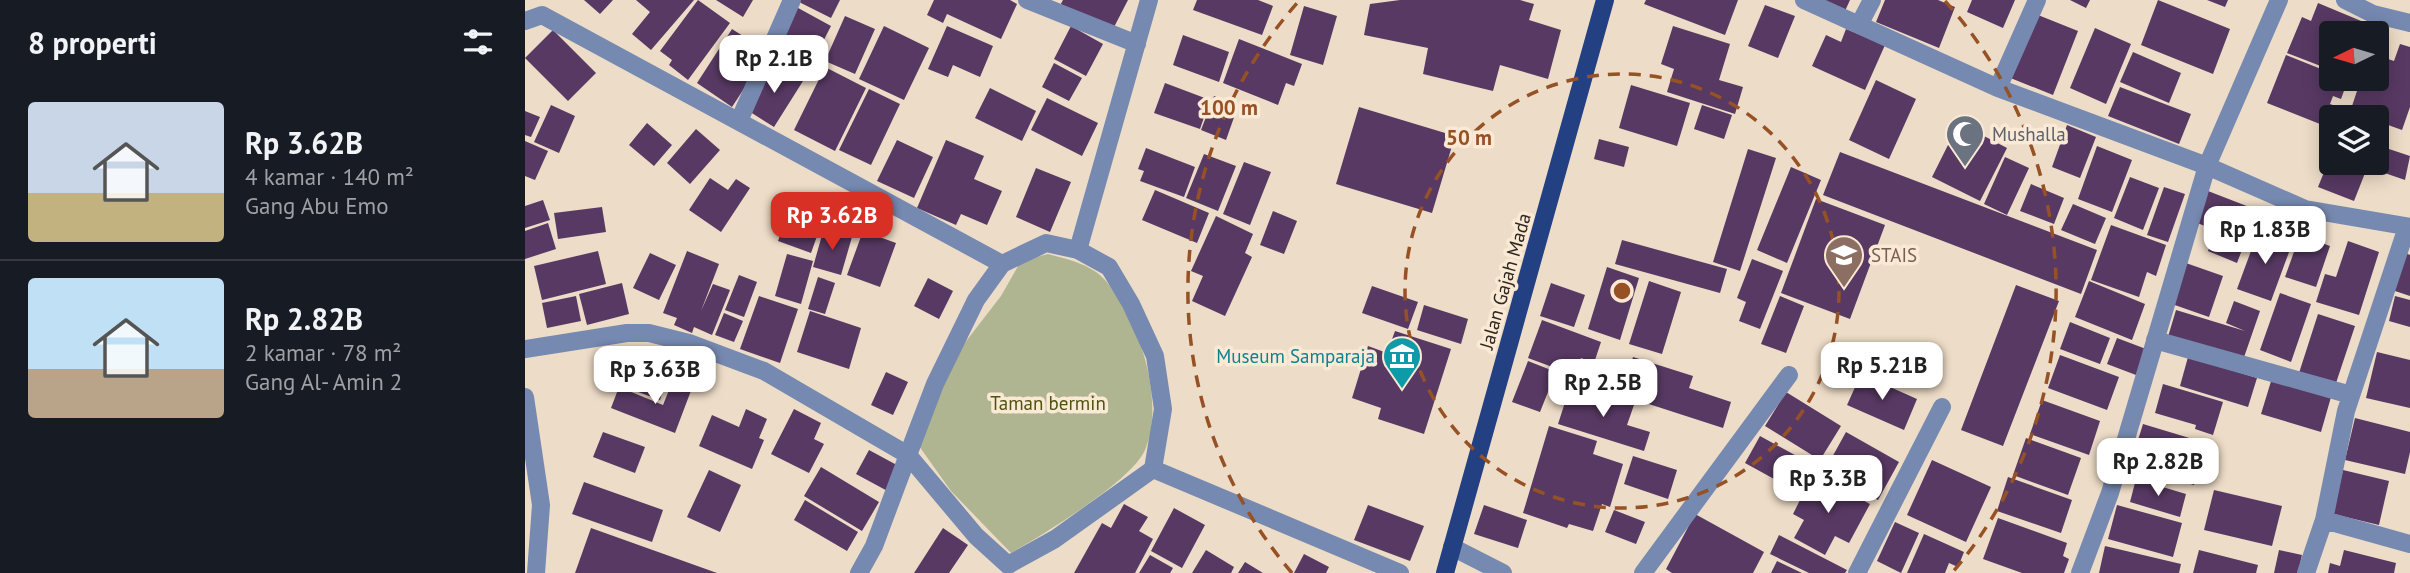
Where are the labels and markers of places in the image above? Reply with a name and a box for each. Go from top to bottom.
pin: Rp 2.1B [709,36,839,95]
mosque icon: Mushalla [1944,113,1986,168]
place label: Mushalla [1992,122,2066,146]
pin: Rp 3.62B [760,192,904,252]
pin: Rp 1.83B [2193,206,2337,266]
school or university icon: STAIS [1823,234,1865,289]
place label: STAIS [1871,243,1917,267]
centre of rings [1610,279,1634,303]
museum icon: Museum Samparaja [1381,335,1423,390]
pin: Rp 5.21B [1810,342,1954,402]
place label: Museum Samparaja [1216,344,1375,368]
pin: Rp 3.63B [583,346,727,406]
pin: Rp 2.5B [1538,360,1668,419]
pin: Rp 2.82B [2086,438,2230,498]
pin: Rp 3.3B [1763,456,1893,515]

